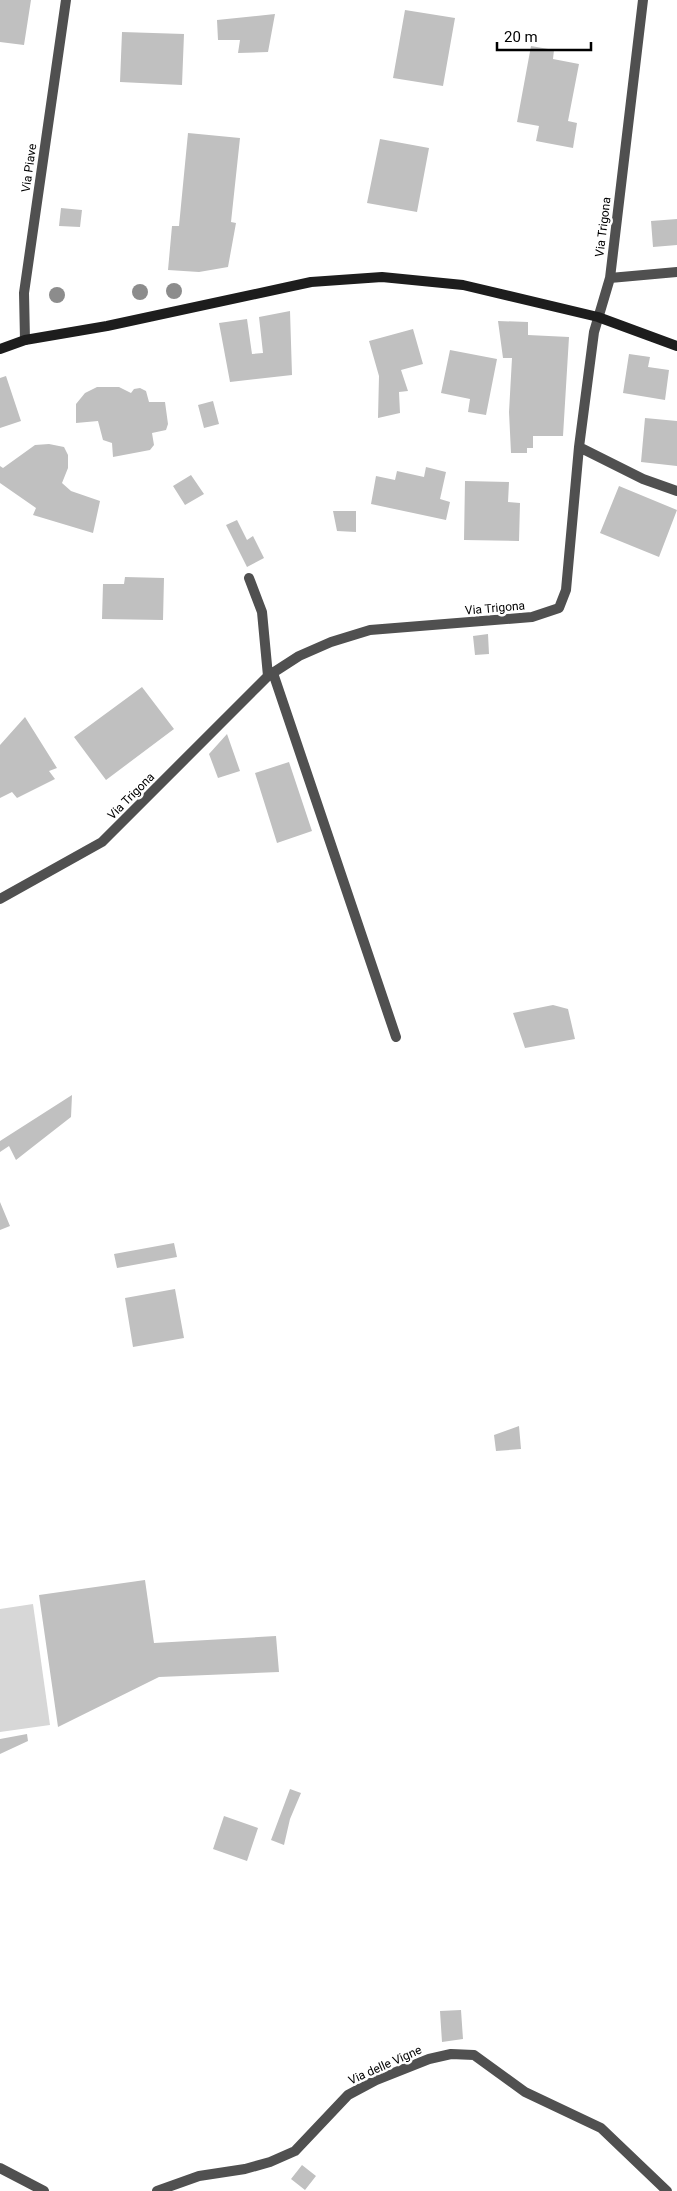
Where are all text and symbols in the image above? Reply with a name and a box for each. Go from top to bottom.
scale bar [497,20,591,52]
text: 20 m [504,28,538,46]
street label: Via Piave [19,143,39,193]
street label: Via Trigona [592,196,614,258]
street label: Via Trigona [464,598,526,618]
street label: Via Trigona [105,770,157,822]
street label: Via delle Vigne [346,2043,424,2087]

